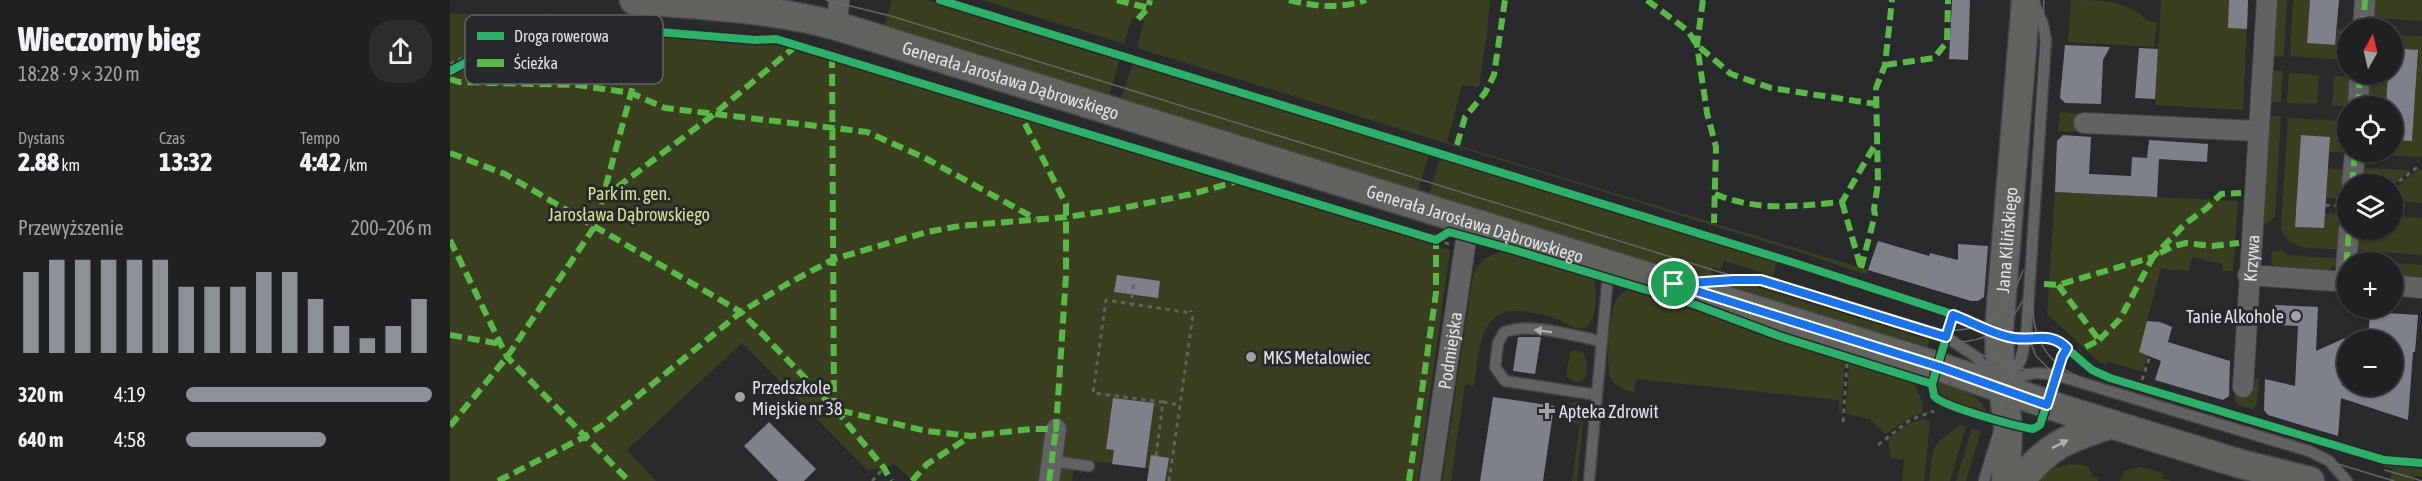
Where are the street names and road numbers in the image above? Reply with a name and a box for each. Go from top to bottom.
street label: Generała Jarosława Dąbrowskiego [900,36,1122,123]
street label: Generała Jarosława Dąbrowskiego [1364,180,1586,267]
street label: Jana Kilińskiego [1992,186,2021,294]
street label: Krzywa [2239,234,2263,282]
street label: Podmiejska [1433,310,1466,390]

